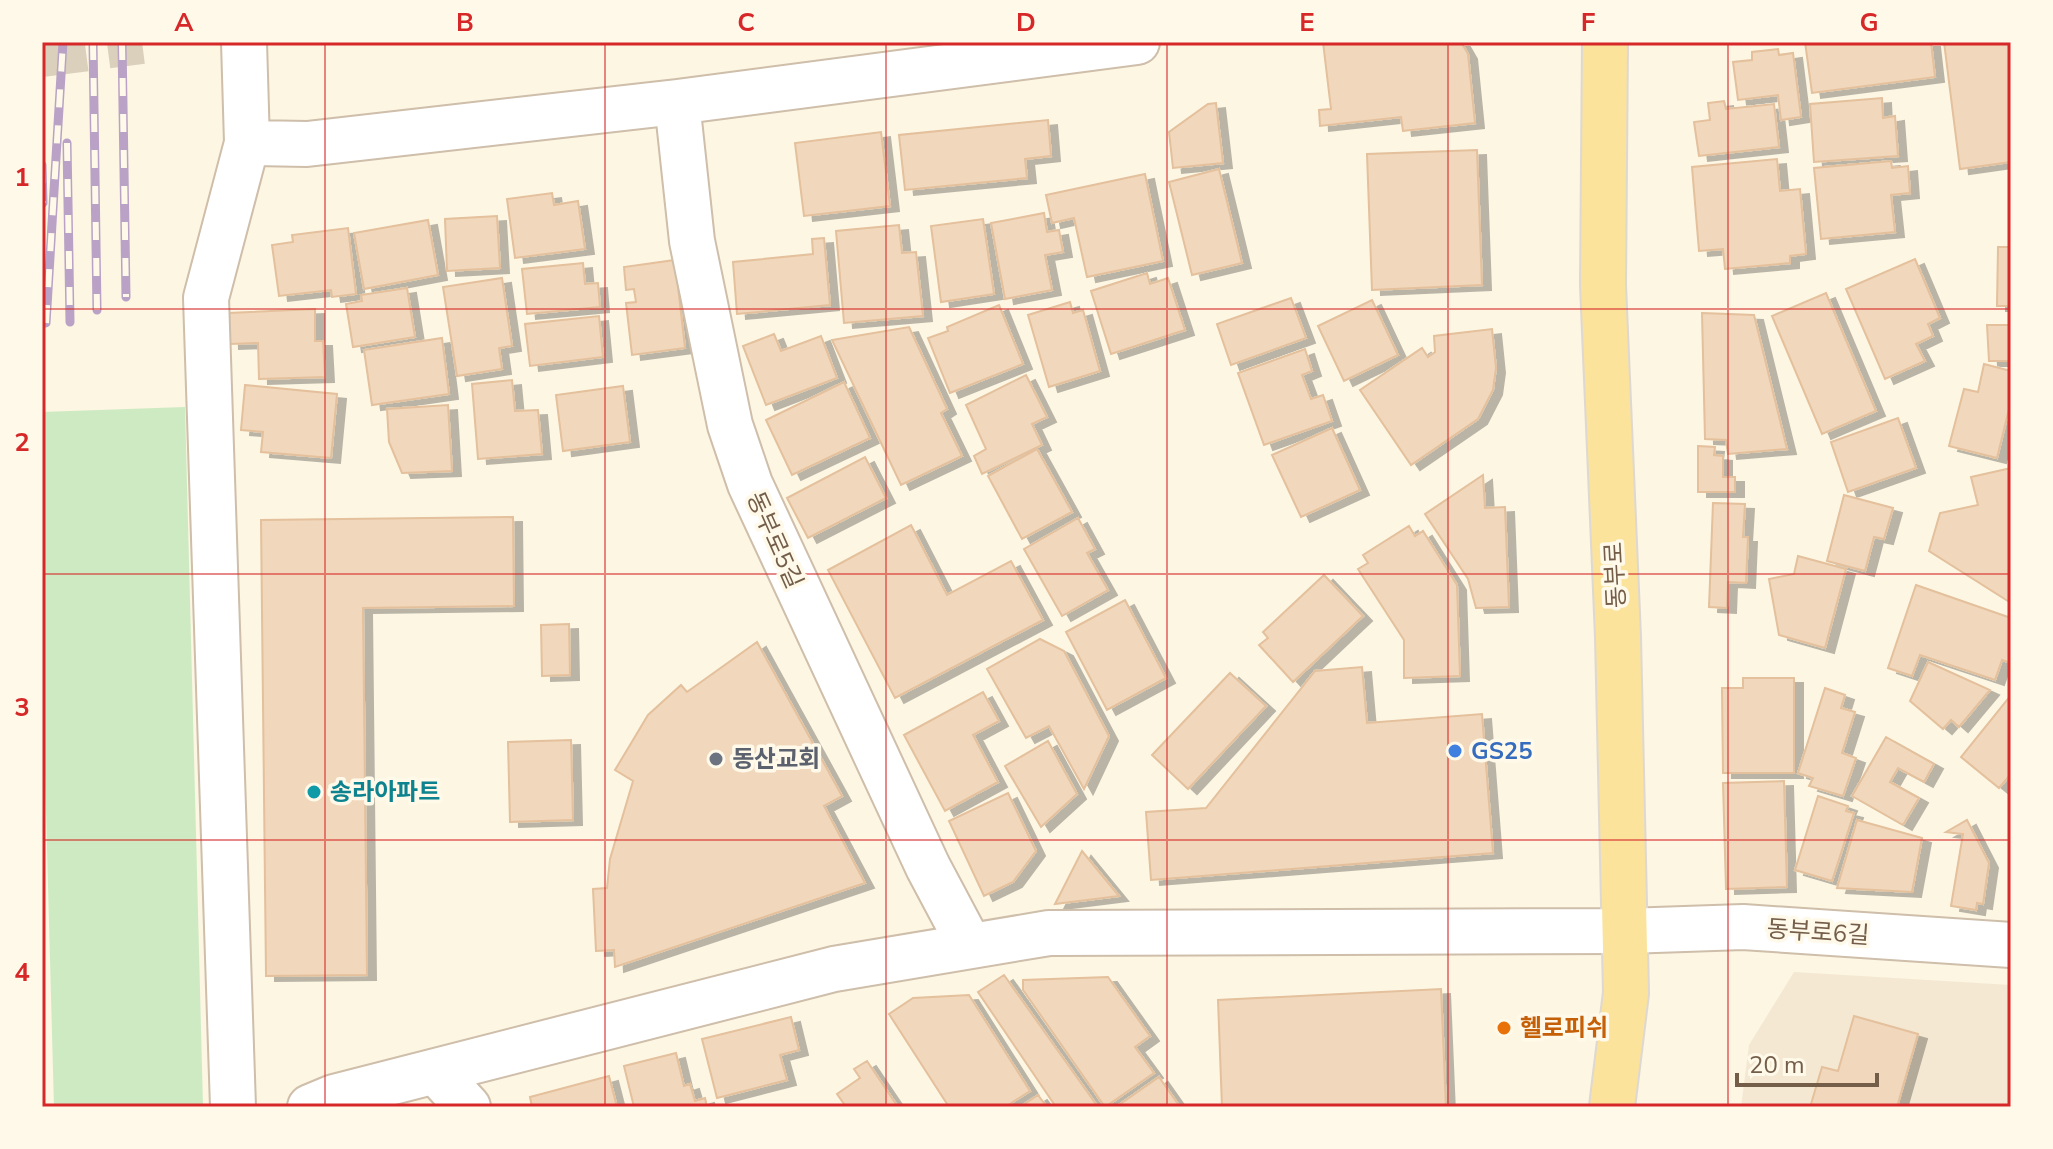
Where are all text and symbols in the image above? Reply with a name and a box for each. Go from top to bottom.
text: A [174,5,194,40]
text: B [456,5,474,40]
text: C [737,5,755,40]
text: D [1016,5,1036,40]
text: E [1299,5,1315,40]
text: F [1581,5,1595,40]
text: G [1859,5,1879,40]
text: 1 [14,160,30,195]
text: 2 [14,425,30,460]
street label: 동부로5길 [739,487,811,593]
street label: 동부로 [1597,541,1633,609]
text: 3 [14,690,30,725]
place label: GS25 [1471,735,1533,767]
marker: GS25 [1446,742,1464,760]
place label: 동산교회 [732,743,820,775]
marker: 동산교회 [707,750,725,768]
place label: 송라아파트 [330,776,440,808]
marker: 송라아파트 [305,783,323,801]
street label: 동부로6길 [1766,912,1870,952]
text: 4 [14,955,30,990]
place label: 헬로피쉬 [1520,1012,1608,1044]
marker: 헬로피쉬 [1495,1019,1513,1037]
scale bar [1737,1037,1877,1087]
text: 20 m [1749,1049,1805,1081]

